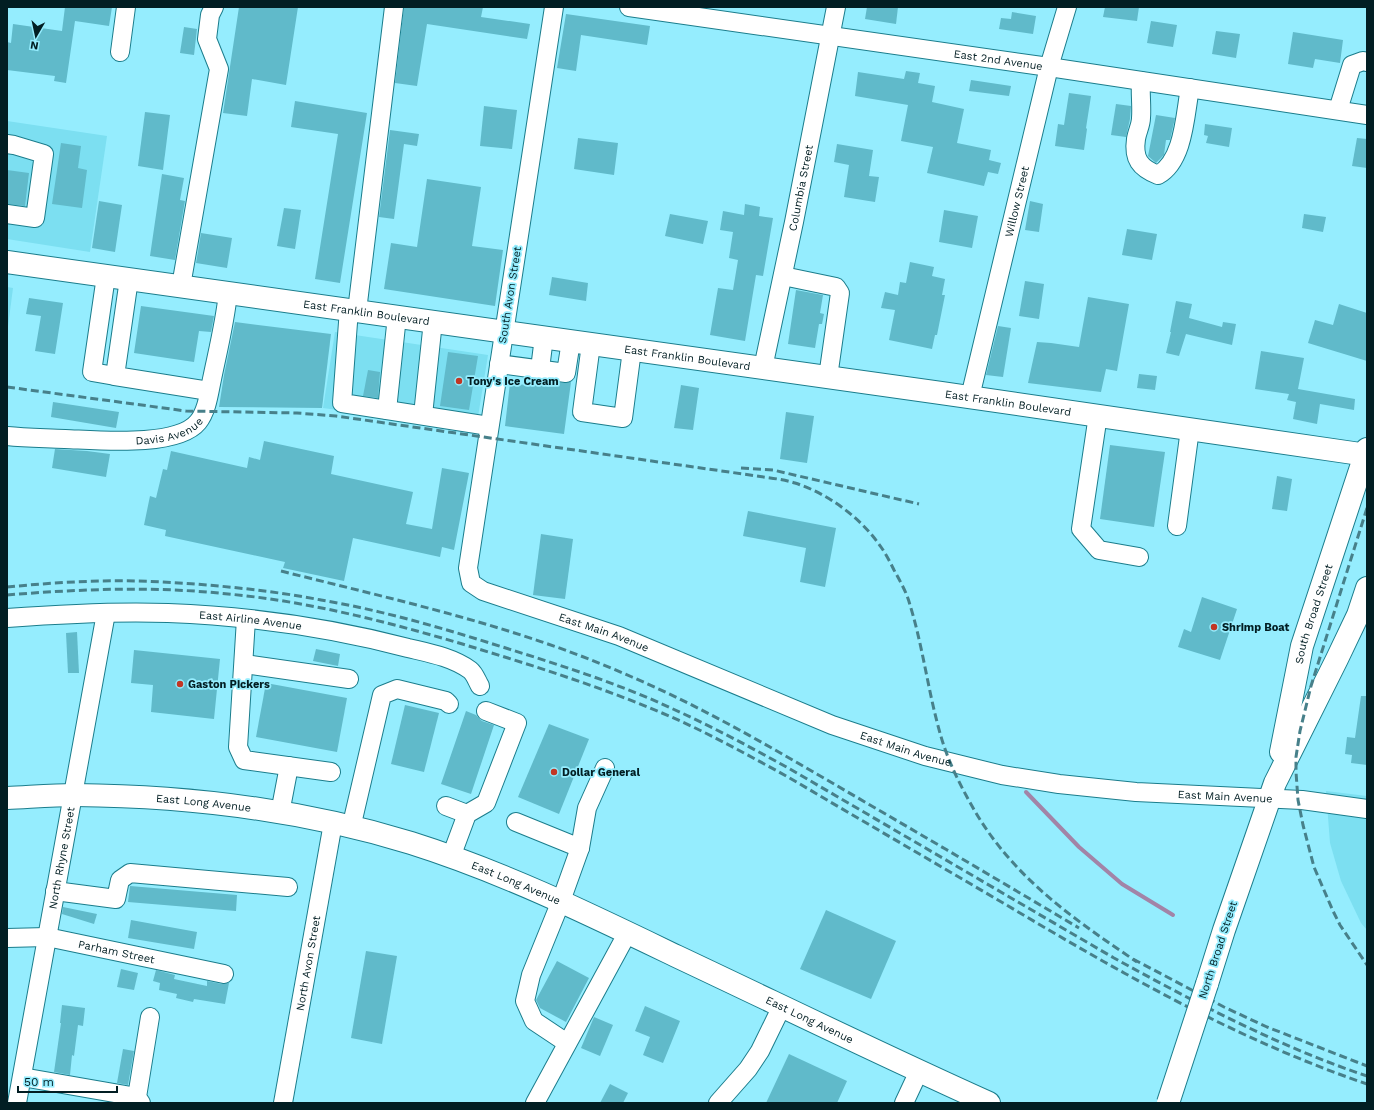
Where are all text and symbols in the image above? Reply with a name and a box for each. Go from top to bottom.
north arrow [16,16,56,56]
text: N [29,38,40,52]
street label: East 2nd Avenue [953,47,1044,73]
street label: Columbia Street [786,143,816,232]
street label: Willow Street [1002,164,1032,238]
street label: South Avon Street [496,245,524,344]
street label: East Franklin Boulevard [302,297,430,328]
street label: East Franklin Boulevard [623,342,751,373]
place label: Tony's Ice Cream [467,375,559,388]
marker: Tony's Ice Cream [454,376,464,386]
street label: East Franklin Boulevard [944,387,1072,418]
street label: Davis Avenue [135,415,206,447]
street label: South Broad Street [1292,562,1335,665]
street label: East Airline Avenue [199,608,303,633]
street label: East Main Avenue [557,610,651,654]
place label: Shrimp Boat [1222,621,1289,634]
marker: Shrimp Boat [1209,622,1219,632]
place label: Gaston Pickers [188,678,270,691]
marker: Gaston Pickers [175,679,185,689]
street label: East Main Avenue [859,728,953,769]
place label: Dollar General [562,766,640,779]
marker: Dollar General [549,767,559,777]
street label: East Main Avenue [1177,788,1273,805]
street label: East Long Avenue [156,792,252,814]
street label: North Rhyne Street [46,805,77,910]
street label: East Long Avenue [470,858,563,907]
street label: North Broad Street [1196,899,1240,1001]
street label: North Avon Street [293,914,323,1012]
street label: Parham Street [77,937,156,966]
street label: East Long Avenue [764,993,856,1046]
scale bar [18,1068,117,1094]
text: 50 m [24,1075,54,1089]

